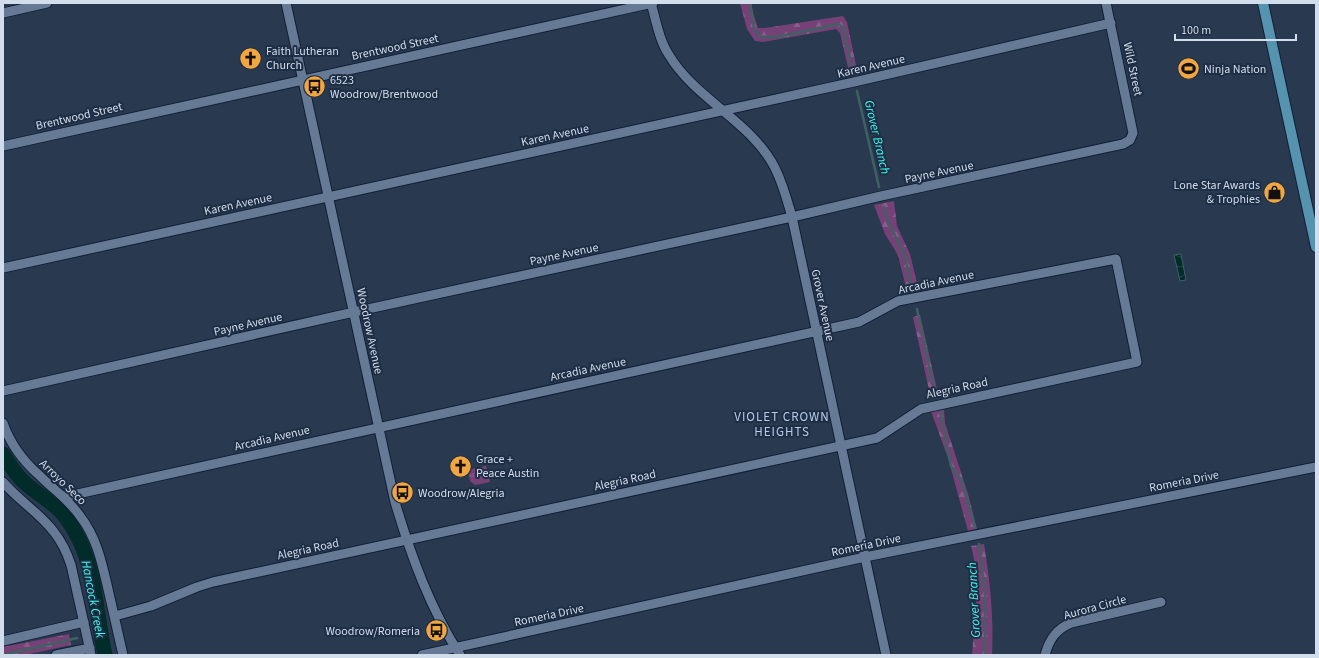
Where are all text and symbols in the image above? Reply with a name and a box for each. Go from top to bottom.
scale bar [1175,16,1296,42]
text: 100 m [1181,22,1211,39]
street label: Brentwood Street [350,30,440,65]
street label: Wild Street [1119,41,1146,98]
place label: Faith Lutheran Church [266,43,339,74]
church icon: Faith Lutheran Church [237,45,263,71]
street label: Karen Avenue [836,50,907,83]
sports icon: Ninja Nation [1176,56,1202,82]
place label: Ninja Nation [1204,61,1266,78]
place label: 6523 Woodrow/Brentwood [330,72,438,103]
bus stop icon: 6523 Woodrow/Brentwood [302,74,328,100]
street label: Brentwood Street [34,98,124,135]
water label: Grover Branch [860,98,894,176]
street label: Karen Avenue [520,120,591,151]
street label: Payne Avenue [903,157,975,188]
place label: Lone Star Awards & Trophies [1174,177,1260,208]
shop icon: Lone Star Awards & Trophies [1262,179,1288,205]
street label: Karen Avenue [203,189,274,220]
street label: Payne Avenue [528,239,600,270]
street label: Arcadia Avenue [897,266,976,299]
street label: Grover Avenue [807,268,838,343]
street label: Woodrow Avenue [352,286,387,376]
street label: Payne Avenue [212,308,284,341]
street label: Arcadia Avenue [549,353,628,386]
street label: Alegria Road [925,374,990,403]
district label: VIOLET CROWN HEIGHTS [734,408,830,441]
street label: Arcadia Avenue [233,422,312,455]
place label: Grace + Peace Austin [476,451,539,482]
church icon: Grace + Peace Austin [448,453,474,479]
street label: Arroyo Seco [35,455,90,509]
street label: Alegria Road [593,466,658,495]
street label: Romeria Drive [1148,466,1220,497]
bus stop icon: Woodrow/Alegria [389,480,415,506]
place label: Woodrow/Alegria [418,485,504,502]
street label: Romeria Drive [830,530,902,561]
street label: Alegria Road [276,535,341,564]
water label: Hancock Creek [77,559,110,640]
water label: Grover Branch [963,562,985,638]
street label: Aurora Circle [1062,591,1128,624]
street label: Romeria Drive [513,600,585,631]
bus stop icon: Woodrow/Romeria [423,618,449,644]
place label: Woodrow/Romeria [325,623,420,640]

